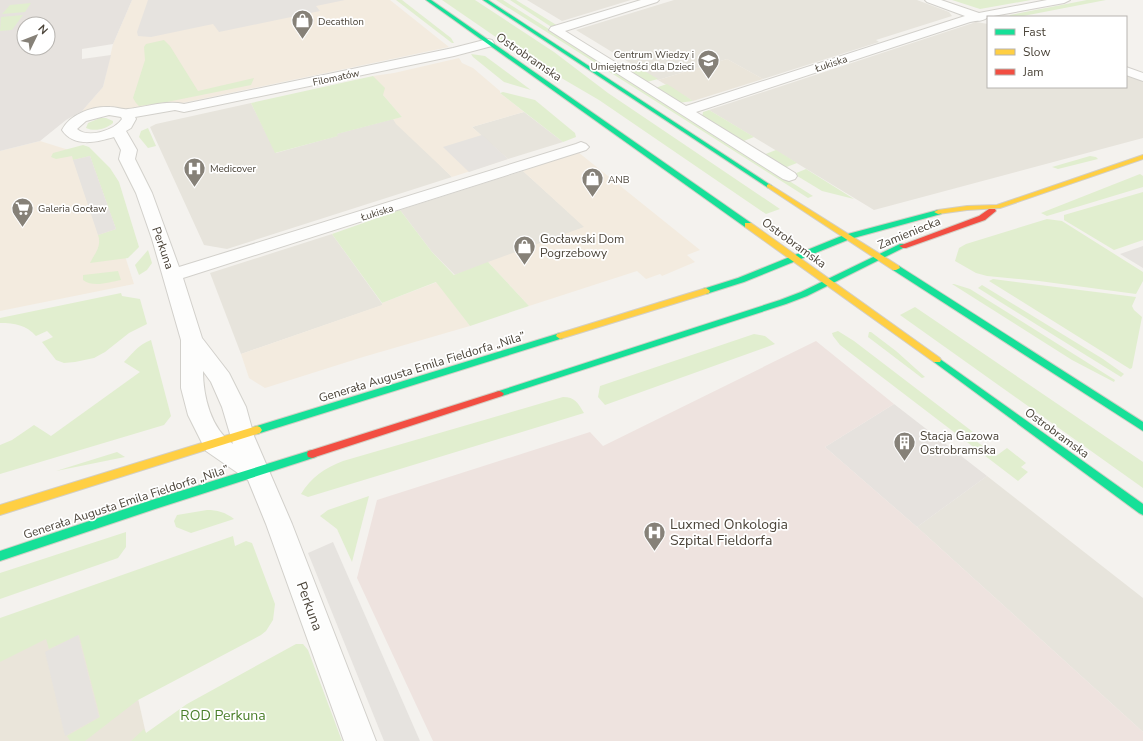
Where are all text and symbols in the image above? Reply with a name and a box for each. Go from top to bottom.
shop icon: Decathlon [289,8,315,41]
place label: Decathlon [318,15,364,29]
north arrow [16,16,56,56]
legend [987,16,1127,88]
text: N [35,21,51,38]
text: Fast [1023,24,1046,40]
street label: Ostrobramska [493,29,565,85]
text: Slow [1023,44,1051,60]
school or university icon: Centrum Wiedzy i Umiejętności dla Dzieci [696,47,722,80]
place label: Centrum Wiedzy i Umiejętności dla Dzieci [590,48,694,74]
street label: Łukiska [812,52,849,76]
text: Jam [1022,64,1044,80]
street label: Filomatów [312,66,361,90]
hospital icon: Medicover [182,155,208,188]
place label: Medicover [210,162,256,176]
shop icon: ANB [579,166,605,199]
place label: ANB [608,173,630,187]
supermarket icon: Galeria Gocław [9,195,35,228]
street label: Łukiska [358,201,395,225]
place label: Galeria Gocław [38,202,107,216]
street label: Zamieniecka [875,213,943,253]
street label: Ostrobramska [759,214,829,272]
street label: Perkuna [148,225,178,271]
place label: Gocławski Dom Pogrzebowy [540,231,624,261]
shop icon: Gocławski Dom Pogrzebowy [512,233,538,266]
street label: Generała Augusta Emila Fieldorfa „Nila” [317,328,527,406]
street label: Ostrobramska [1022,404,1092,462]
place label: Stacja Gazowa Ostrobramska [920,428,999,458]
building icon: Stacja Gazowa Ostrobramska [891,430,917,463]
street label: Generała Augusta Emila Fieldorfa „Nila” [21,461,231,543]
place label: Luxmed Onkologia Szpital Fieldorfa [670,515,788,550]
hospital icon: Luxmed Onkologia Szpital Fieldorfa [641,519,667,552]
street label: Perkuna [292,579,327,633]
park label: ROD Perkuna [180,706,266,725]

